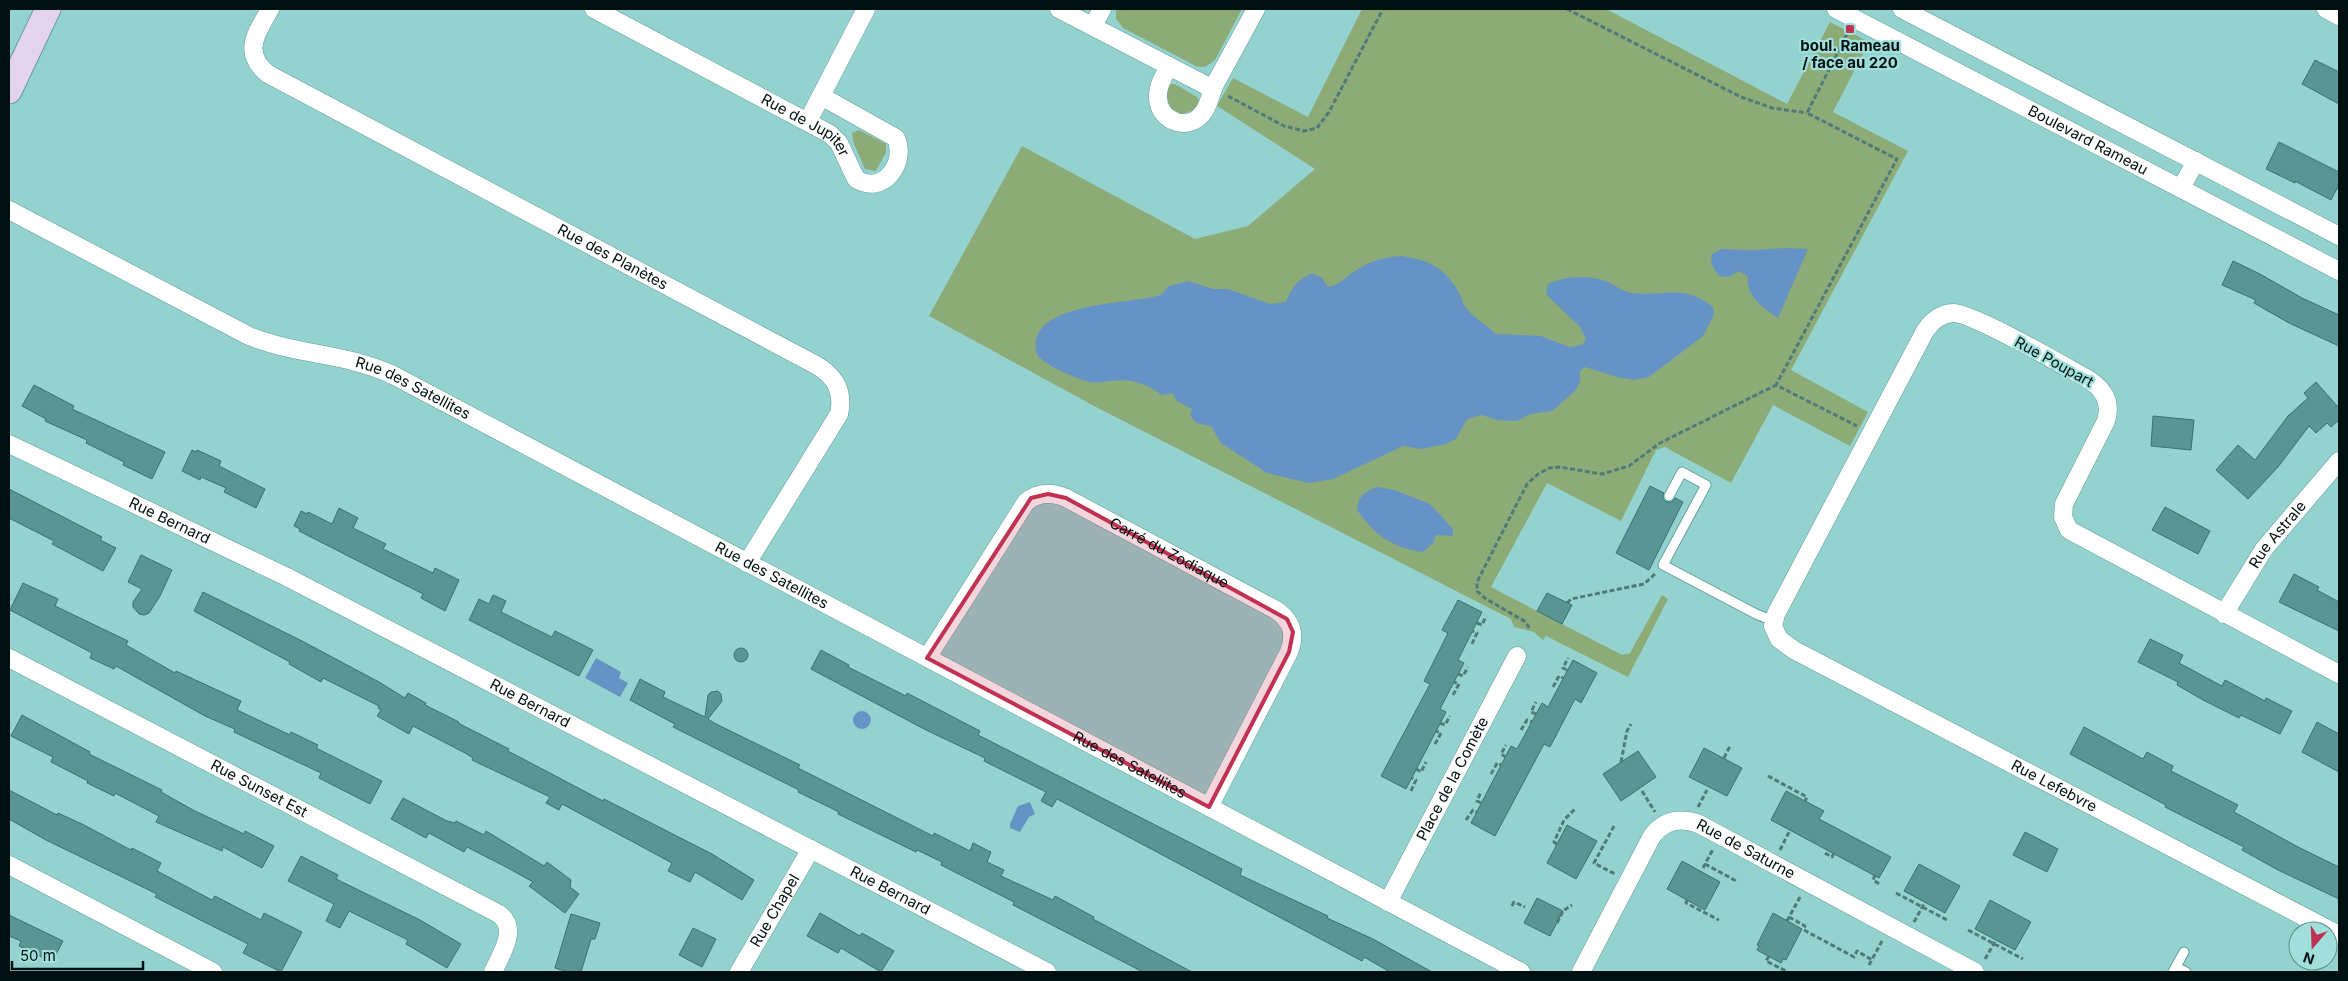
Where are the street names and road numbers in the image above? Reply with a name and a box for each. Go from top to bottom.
street label: Rue de Jupiter [758,89,854,160]
street label: Boulevard Rameau [2025,101,2151,179]
street label: Rue des Planètes [554,220,671,294]
street label: Rue Poupart [2011,332,2097,391]
street label: Rue des Satellites [354,352,474,423]
street label: Rue Bernard [126,493,214,548]
street label: Rue Astrale [2245,497,2310,572]
street label: Carré du Zodiaque [1106,513,1232,592]
street label: Rue des Satellites [712,537,832,613]
street label: Rue Bernard [487,674,574,732]
street label: Place de la Comète [1412,714,1492,844]
street label: Rue des Satellites [1070,727,1190,802]
street label: Rue Sunset Est [208,755,311,821]
street label: Rue Lefebvre [2008,755,2100,816]
street label: Rue de Saturne [1693,814,1798,883]
street label: Rue Bernard [847,861,934,919]
street label: Rue Chapel [746,871,803,950]

